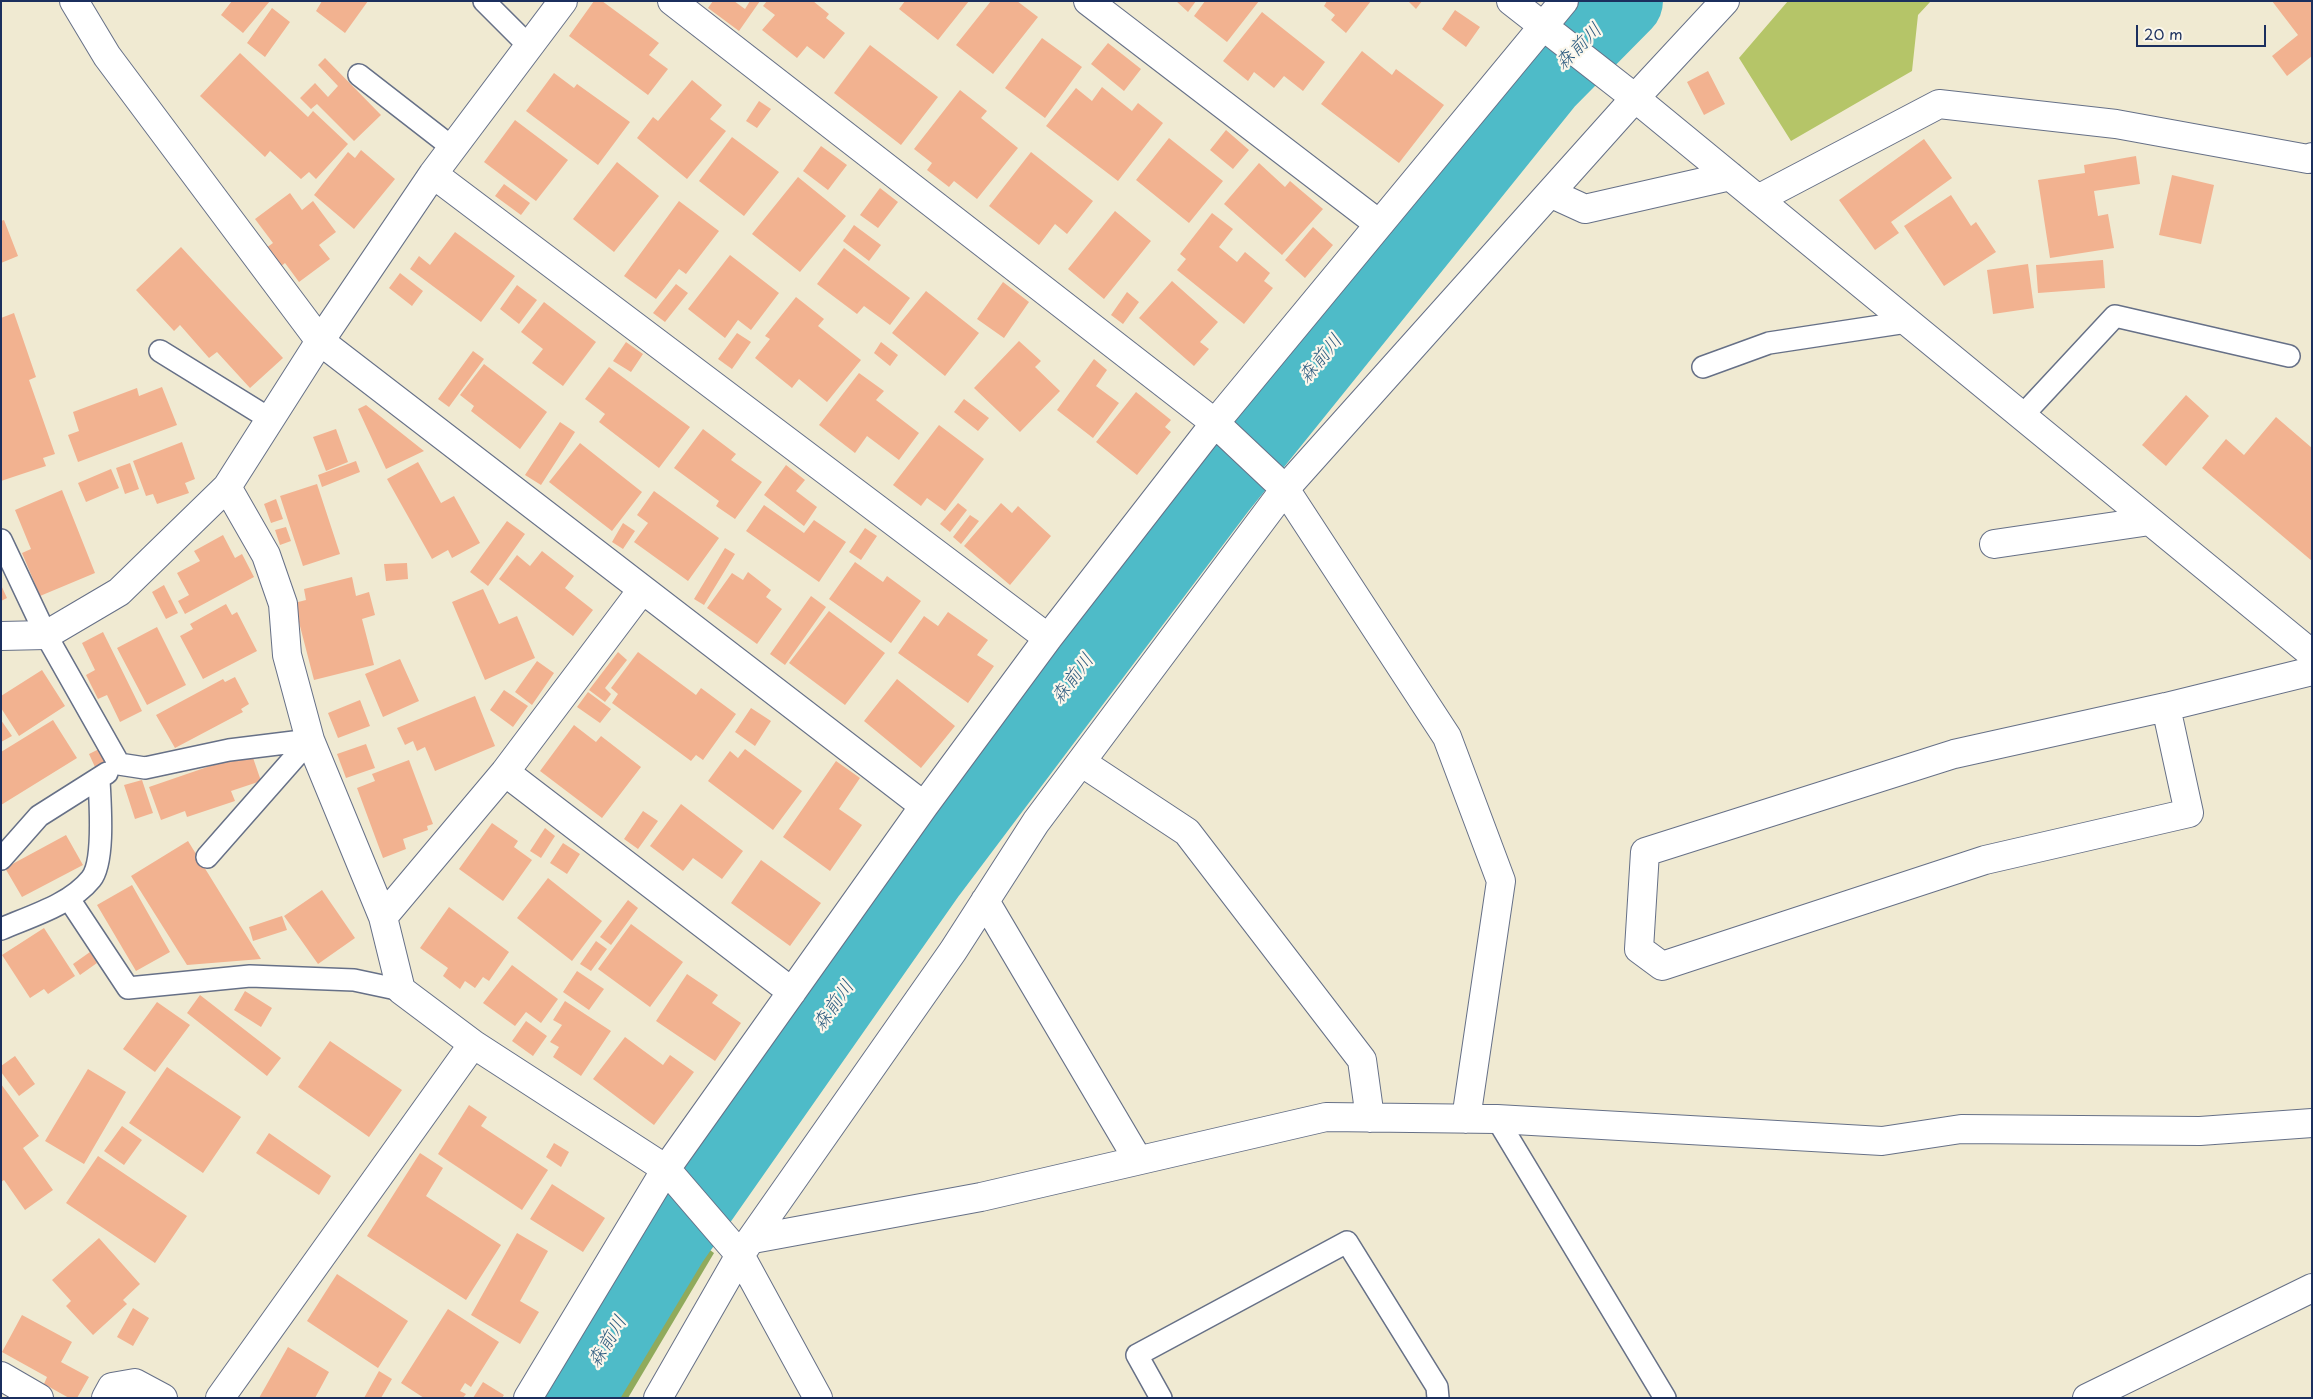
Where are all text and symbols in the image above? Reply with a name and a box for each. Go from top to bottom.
scale bar [2138,15,2268,47]
water label: 森前川 [1551,19,1607,75]
text: 20 m [2144,22,2183,45]
water label: 森前川 [1294,330,1348,388]
water label: 森前川 [1047,649,1099,709]
water label: 森前川 [808,976,860,1036]
water label: 森前川 [584,1312,632,1372]

